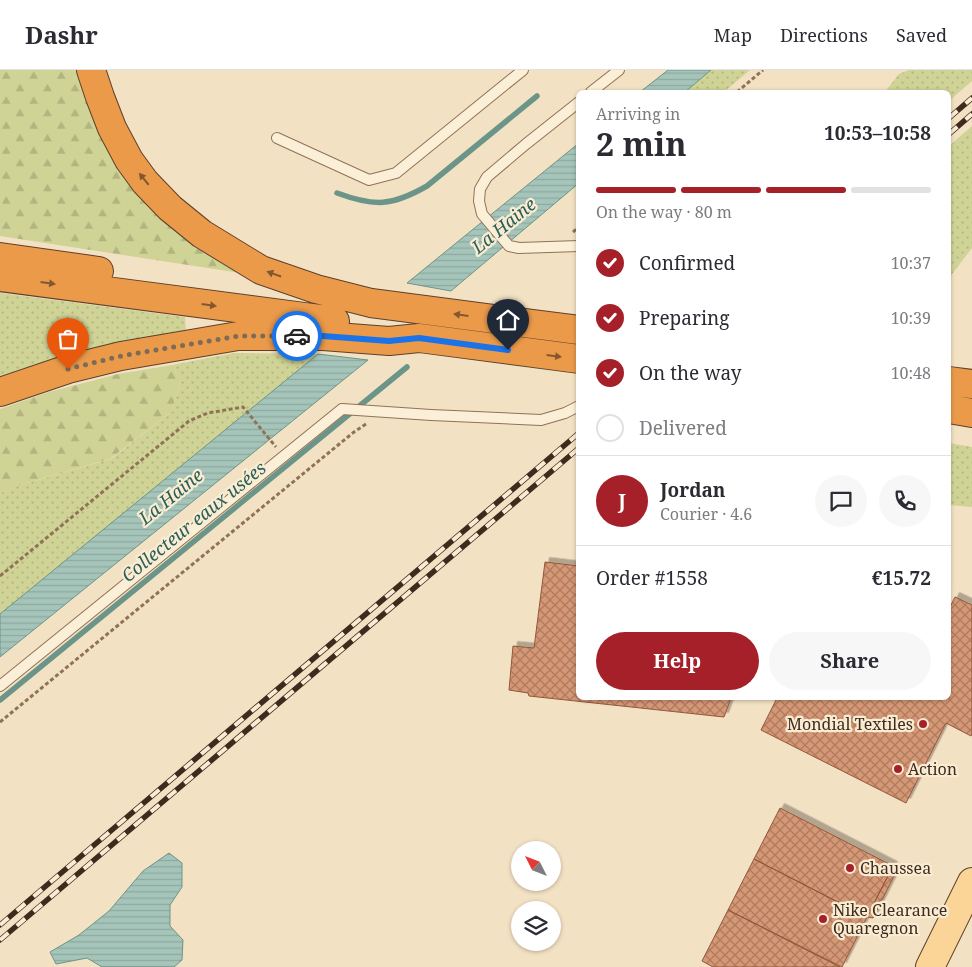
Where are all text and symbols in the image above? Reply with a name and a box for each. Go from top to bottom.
text: Dashr [25,18,98,51]
text: Map [714,23,752,47]
text: Directions [780,23,868,47]
text: Saved [896,23,947,47]
text: Arriving in [596,103,680,125]
text: 10:53–10:58 [824,120,931,146]
text: 2 min [596,122,687,165]
one-way arrow [138,173,149,186]
water label: La Haine [465,192,541,259]
text: On the way · 80 m [596,201,732,223]
icon: check [596,249,624,277]
text: Confirmed [639,250,735,276]
text: 10:37 [891,252,931,274]
one-way arrow [266,270,281,277]
one-way arrow [41,279,57,287]
pin [487,299,529,350]
one-way arrow [202,301,218,309]
icon: check [596,304,624,332]
text: Preparing [639,305,729,331]
icon: home [494,306,522,334]
text: 10:39 [891,307,931,329]
courier [272,311,322,361]
one-way arrow [453,311,469,319]
pin [47,318,89,369]
icon: car [283,322,311,350]
icon: bag [54,325,82,353]
one-way arrow [547,352,563,360]
icon: check [596,359,624,387]
text: On the way [639,360,742,386]
text: 10:48 [891,362,931,384]
text: Delivered [639,415,727,441]
water label: Collecteur eaux usées [116,455,271,587]
water label: La Haine [132,463,208,530]
button: chat [815,475,867,527]
button: phone [879,475,931,527]
text: Jordan [660,477,726,503]
text: J [618,488,626,514]
text: Courier · 4.6 [660,503,752,525]
text: Order #1558 [596,565,708,591]
text: €15.72 [872,565,931,591]
button: Help [596,632,759,690]
button: Share [769,632,931,690]
place label: Mondial Textiles [787,713,913,735]
marker: Mondial Textiles [917,718,929,730]
place label: Action [908,758,957,780]
marker: Action [892,763,904,775]
north arrow [511,841,561,891]
map controls [511,841,561,951]
place label: Chaussea [860,857,931,879]
marker: Chaussea [844,862,856,874]
place label: Nike Clearance Quaregnon [833,899,947,939]
button: layers [511,901,561,951]
marker: Nike Clearance Quaregnon [817,913,829,925]

